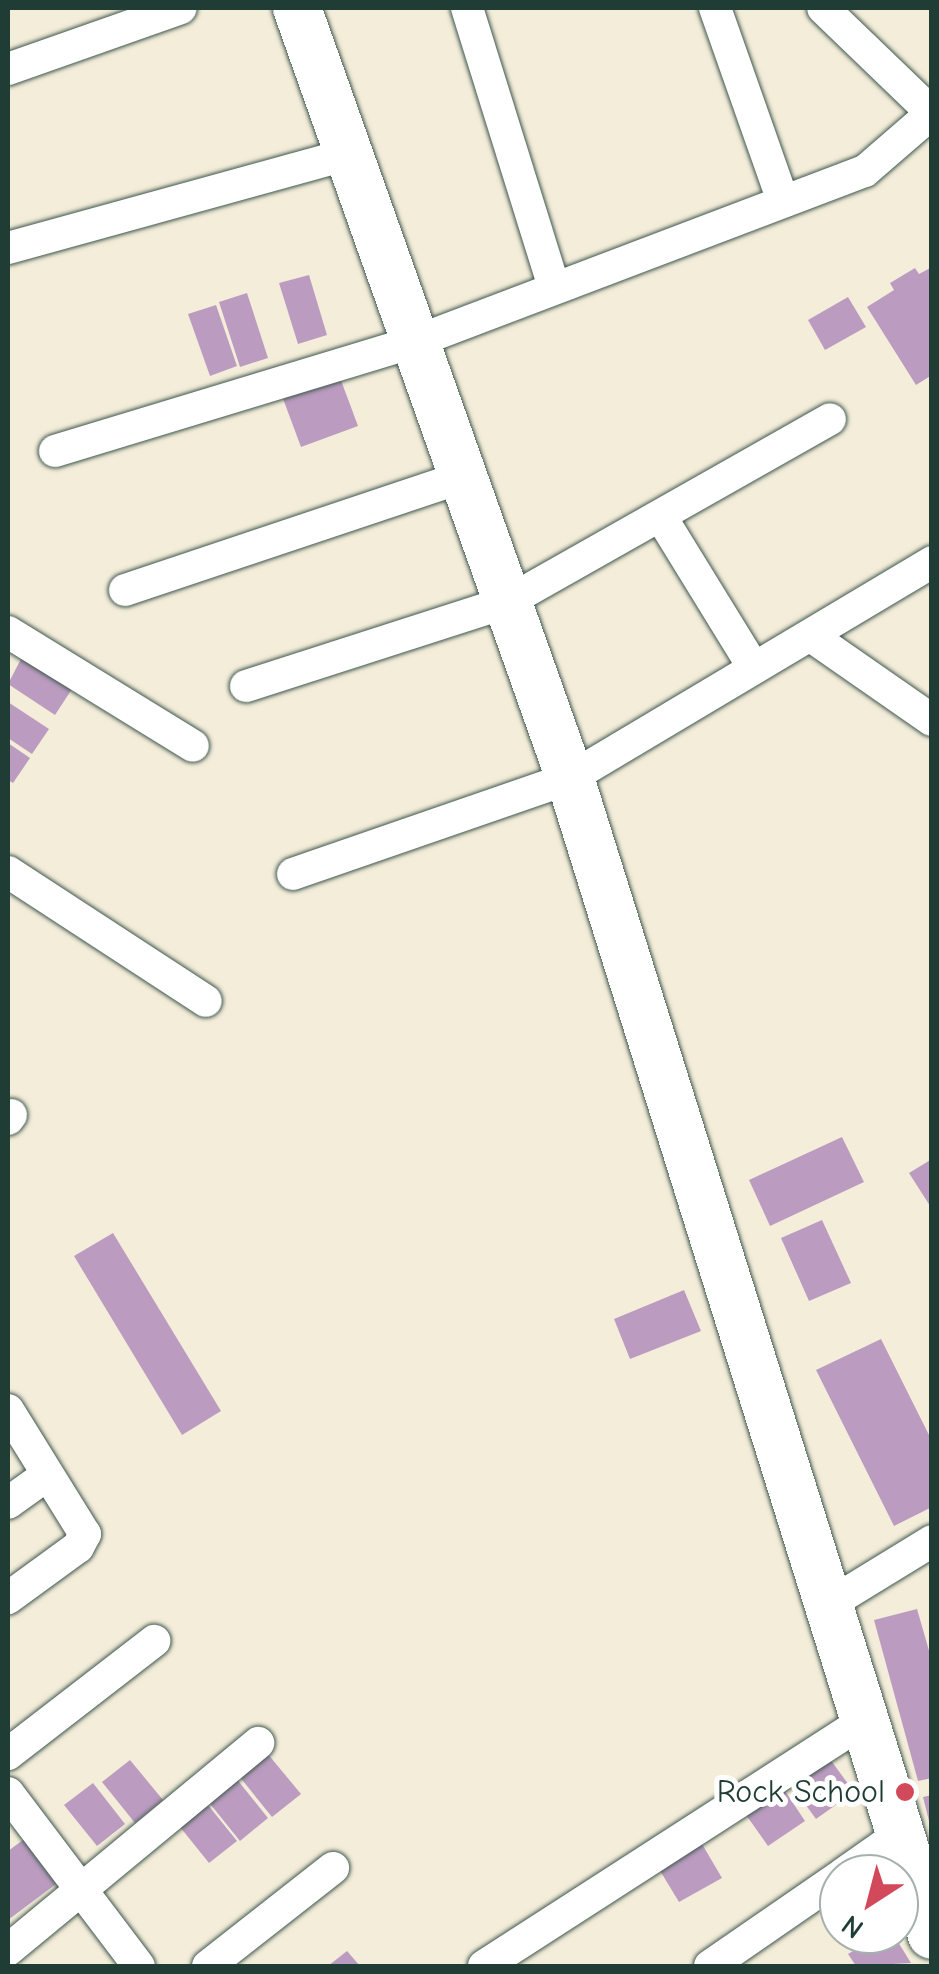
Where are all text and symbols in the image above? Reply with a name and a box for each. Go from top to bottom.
place label: Rock School [717,1773,885,1811]
marker: Rock School [894,1781,916,1803]
north arrow [819,1854,919,1954]
text: N [836,1908,869,1945]

